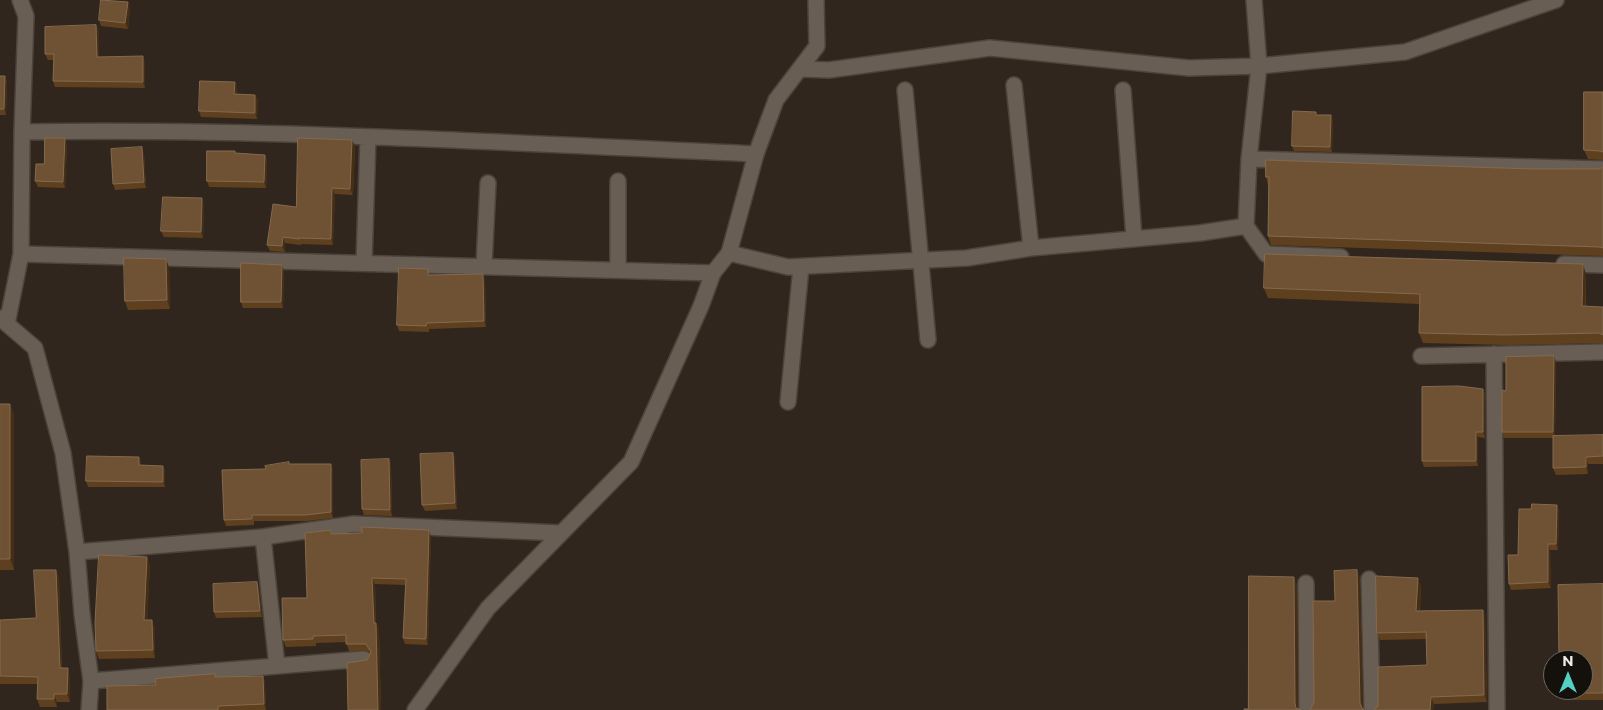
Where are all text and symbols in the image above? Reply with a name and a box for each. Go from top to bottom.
north arrow [1543,650,1593,700]
text: N [1562,652,1574,670]

